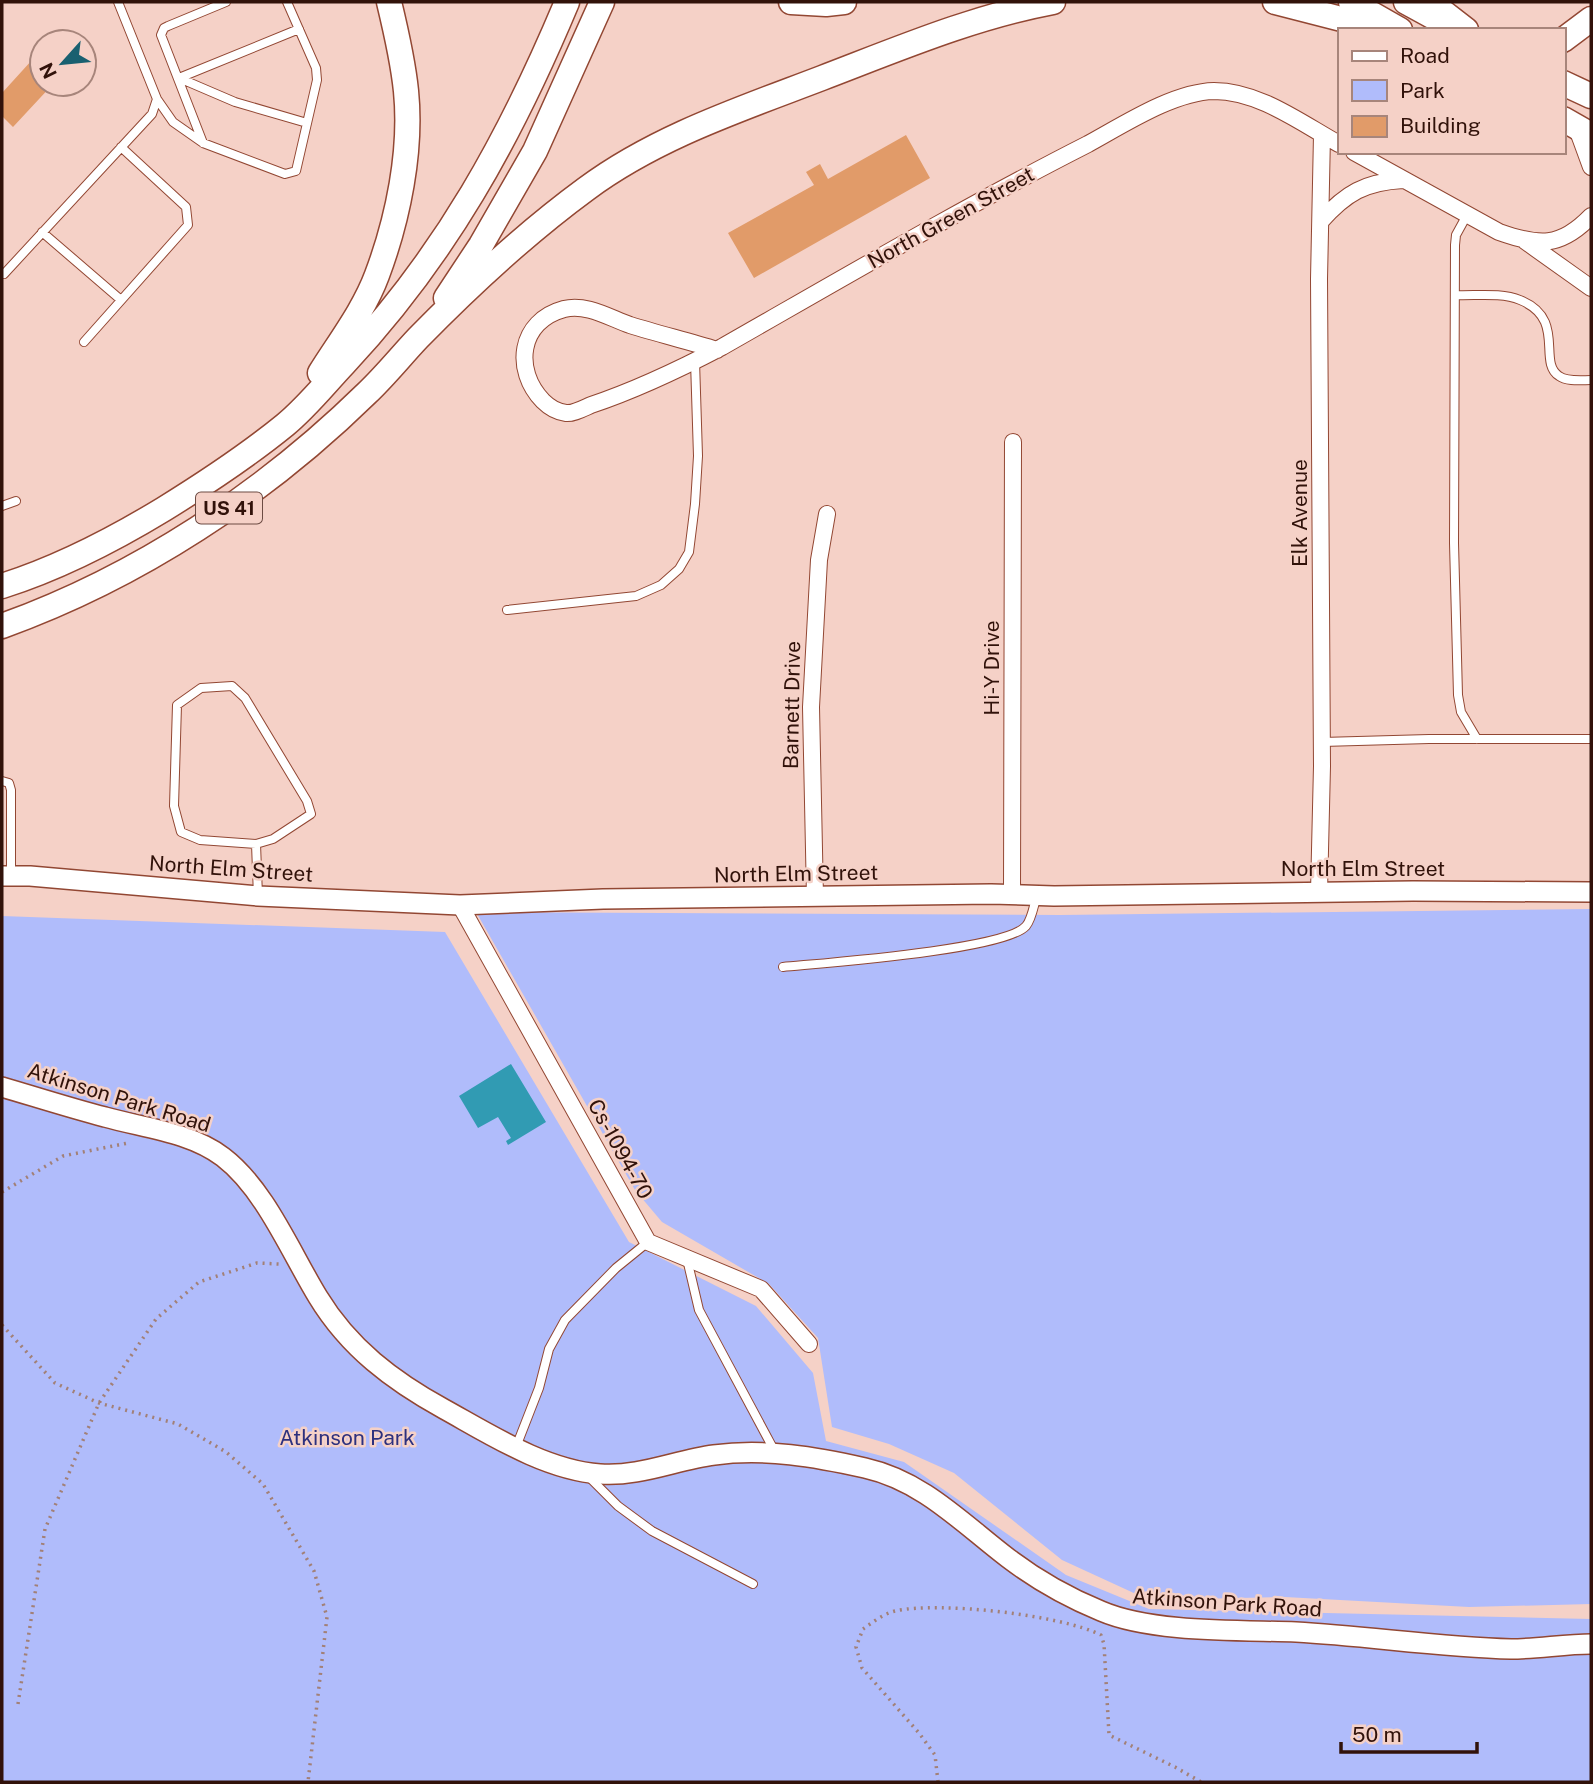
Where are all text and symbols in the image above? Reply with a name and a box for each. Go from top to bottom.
north arrow [28,28,98,98]
legend [1338,28,1565,154]
text: Road [1400,43,1450,68]
text: N [35,59,61,82]
text: Park [1400,78,1445,103]
text: Building [1400,113,1481,138]
street label: North Green Street [863,161,1038,274]
street label: Elk Avenue [1287,459,1312,567]
road number: US 41 [196,492,262,524]
street label: Hi-Y Drive [979,620,1004,716]
street label: Barnett Drive [778,641,805,769]
street label: North Elm Street [148,850,314,887]
street label: North Elm Street [1281,856,1445,881]
street label: North Elm Street [714,860,878,887]
street label: Atkinson Park Road [24,1058,214,1137]
street label: Cs-1094-70 [583,1094,658,1203]
park label: Atkinson Park [279,1425,415,1450]
street label: Atkinson Park Road [1131,1583,1323,1622]
scale bar [1341,1710,1478,1754]
text: 50 m [1352,1722,1402,1747]

